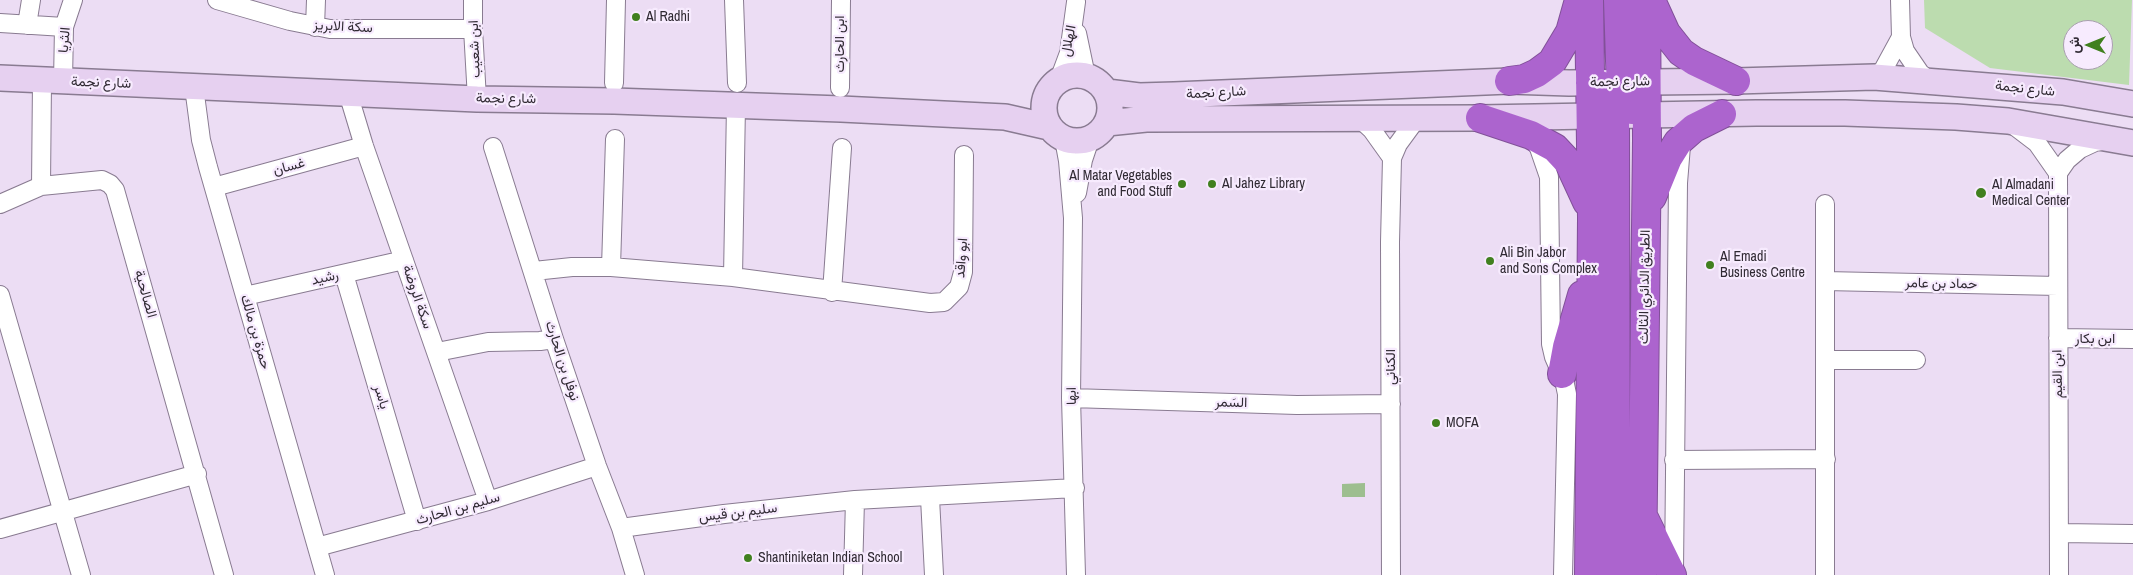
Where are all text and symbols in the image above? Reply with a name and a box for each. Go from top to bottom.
place label: Al Radhi [646,9,690,25]
marker: Al Radhi [630,11,642,23]
street label: ابن الحارث [832,15,848,73]
street label: سكة الابريز [313,17,373,37]
street label: ابن شعيب [466,20,484,78]
north arrow [2063,20,2113,70]
street label: الهلال [1058,24,1080,58]
street label: الثريا [56,26,74,54]
text: ش [2065,37,2083,53]
street label: شارع نجمة [1590,73,1650,91]
street label: شارع نجمة [71,74,131,92]
street label: شارع نجمة [1994,78,2056,100]
street label: شارع نجمة [1186,83,1246,103]
street label: شارع نجمة [476,90,536,108]
street label: غسان [271,155,307,179]
place label: Al Matar Vegetables and Food Stuff [1069,168,1172,200]
place label: Al Jahez Library [1222,176,1305,192]
place label: Al Almadani Medical Center [1992,177,2070,210]
marker: Al Matar Vegetables and Food Stuff [1176,178,1188,190]
marker: Al Jahez Library [1206,178,1218,190]
marker: Al Almadani Medical Center [1974,186,1988,200]
street label: الطريق الدائري الثالث [1636,230,1654,344]
street label: ابو واقد [952,237,972,279]
place label: Ali Bin Jabor and Sons Complex [1500,245,1597,278]
place label: Al Emadi Business Centre [1720,249,1805,282]
marker: Ali Bin Jabor and Sons Complex [1484,255,1496,267]
marker: Al Emadi Business Centre [1704,259,1716,271]
street label: سكة الروضة [398,263,436,331]
street label: رشيد [310,267,340,289]
street label: الصالحية [130,268,160,320]
street label: حماد بن عامر [1905,275,1977,293]
street label: حمزة بن مالك [236,293,274,371]
street label: نوفل بن الحارث [541,319,583,403]
street label: ابن بكار [2075,331,2115,347]
street label: الكناني [1383,349,1399,385]
street label: ابن القيم [2049,349,2067,399]
street label: ياسر [369,383,393,411]
street label: ابها [1063,387,1081,405]
street label: السَمر [1215,394,1247,412]
place label: MOFA [1446,415,1479,431]
marker: MOFA [1430,417,1442,429]
street label: سليم بن الحارث [414,489,502,529]
street label: سليم بن قيس [698,500,778,526]
place label: Shantiniketan Indian School [758,550,902,566]
marker: Shantiniketan Indian School [742,552,754,564]

